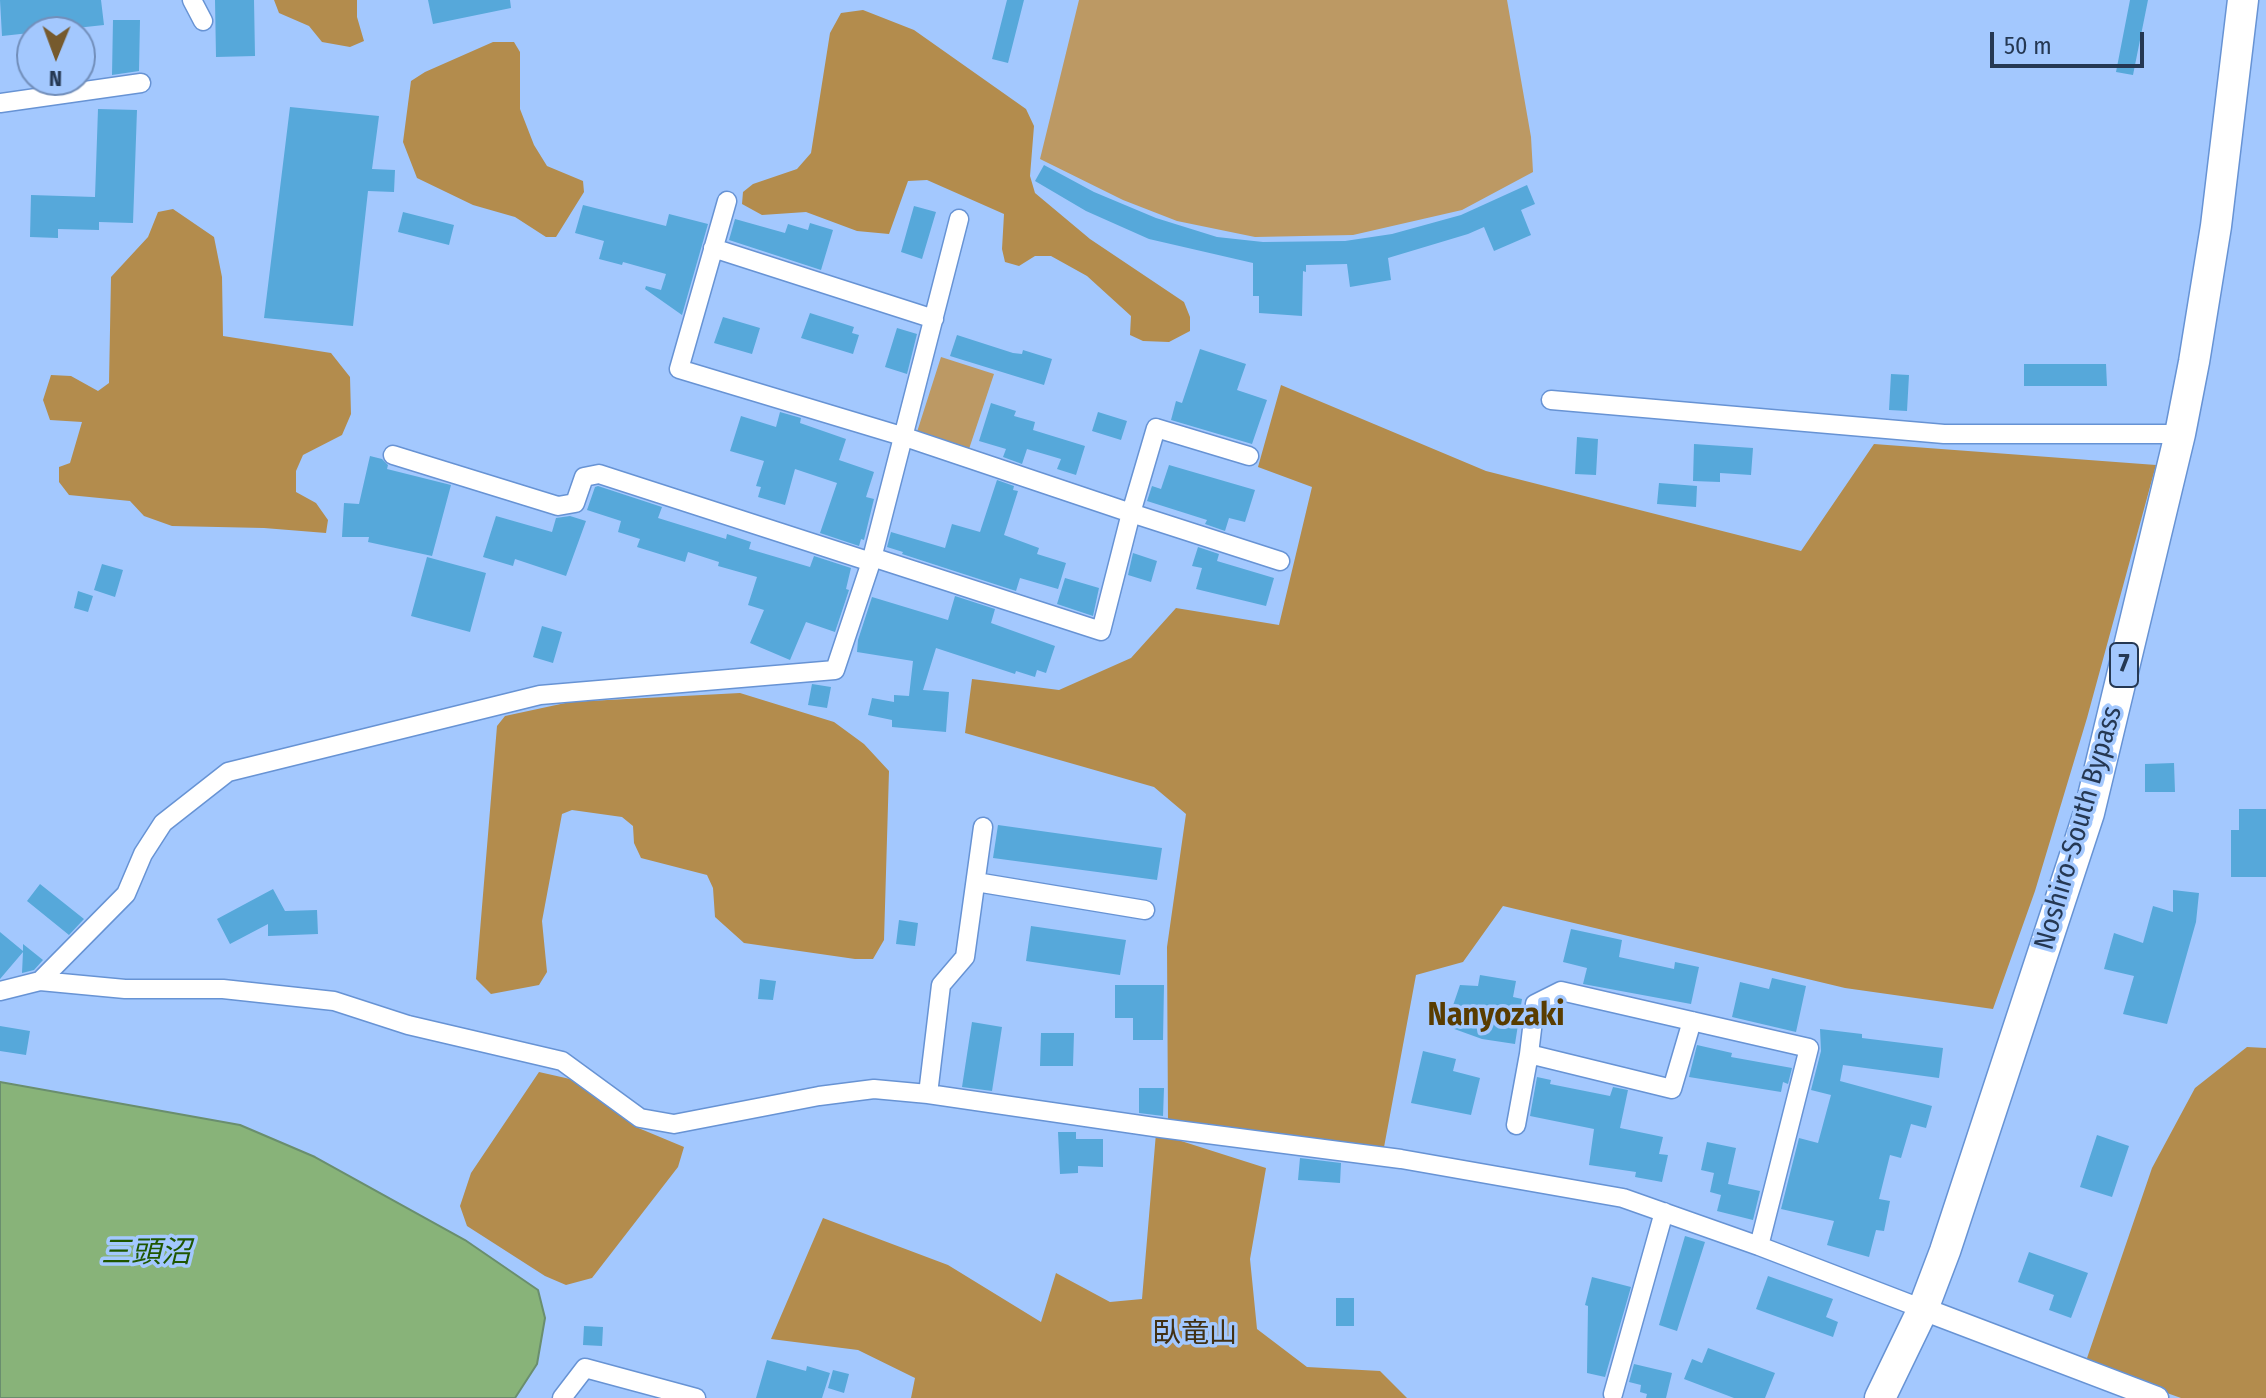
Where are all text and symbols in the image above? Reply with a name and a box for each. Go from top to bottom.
north arrow [16,16,96,96]
scale bar [1994,16,2148,66]
text: 50 m [2004,32,2052,60]
text: N [49,65,62,92]
road number: 7 [2110,643,2138,687]
street label: Noshiro-South Bypass [2028,702,2130,954]
district label: Nanyozaki [1428,997,1564,1035]
water label: 三頭沼 [101,1236,191,1272]
park label: 臥竜山 [1153,1317,1237,1351]

